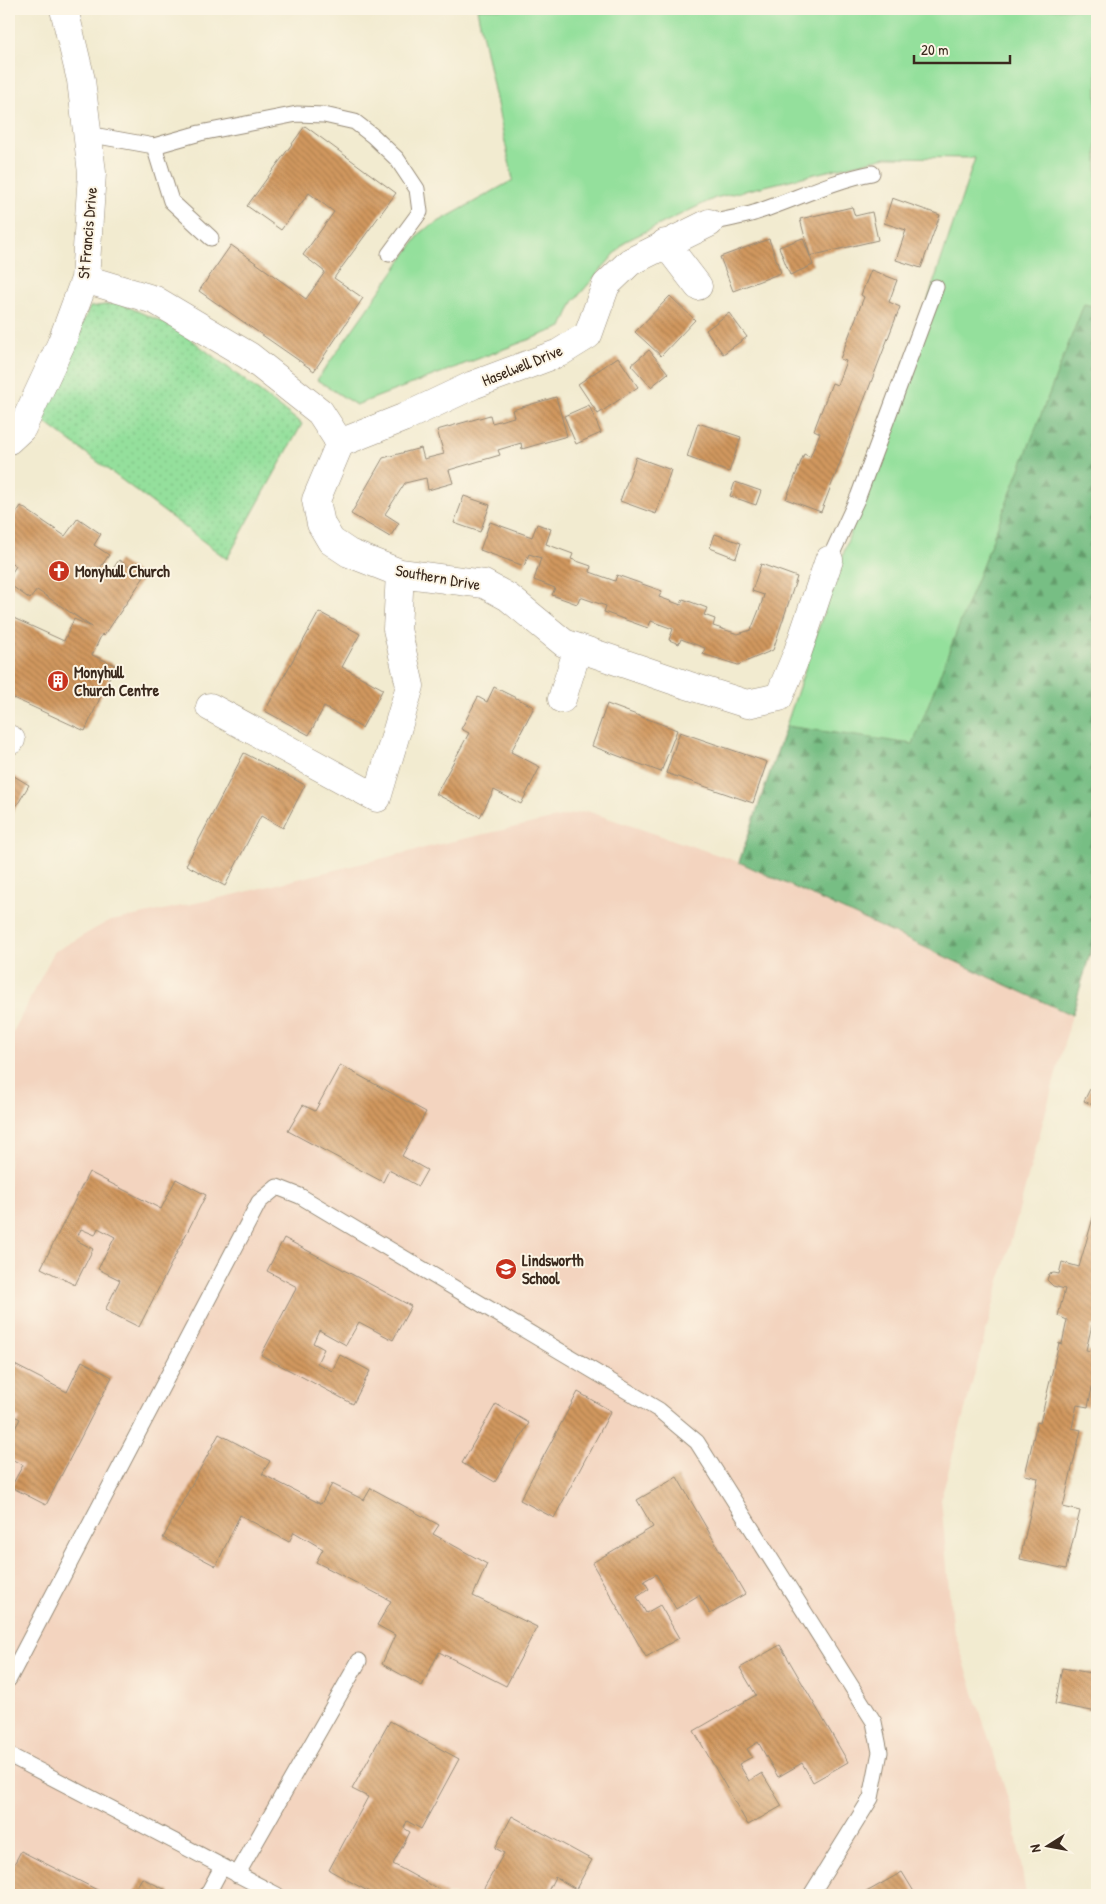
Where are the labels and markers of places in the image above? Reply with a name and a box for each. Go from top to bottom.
church icon: Monyhull Church [47,559,71,583]
place label: Monyhull Church [75,560,170,583]
place label: Monyhull Church Centre [74,661,160,701]
building icon: Monyhull Church Centre [46,669,70,693]
place label: Lindsworth School [522,1249,584,1289]
school or university icon: Lindsworth School [494,1257,518,1281]

